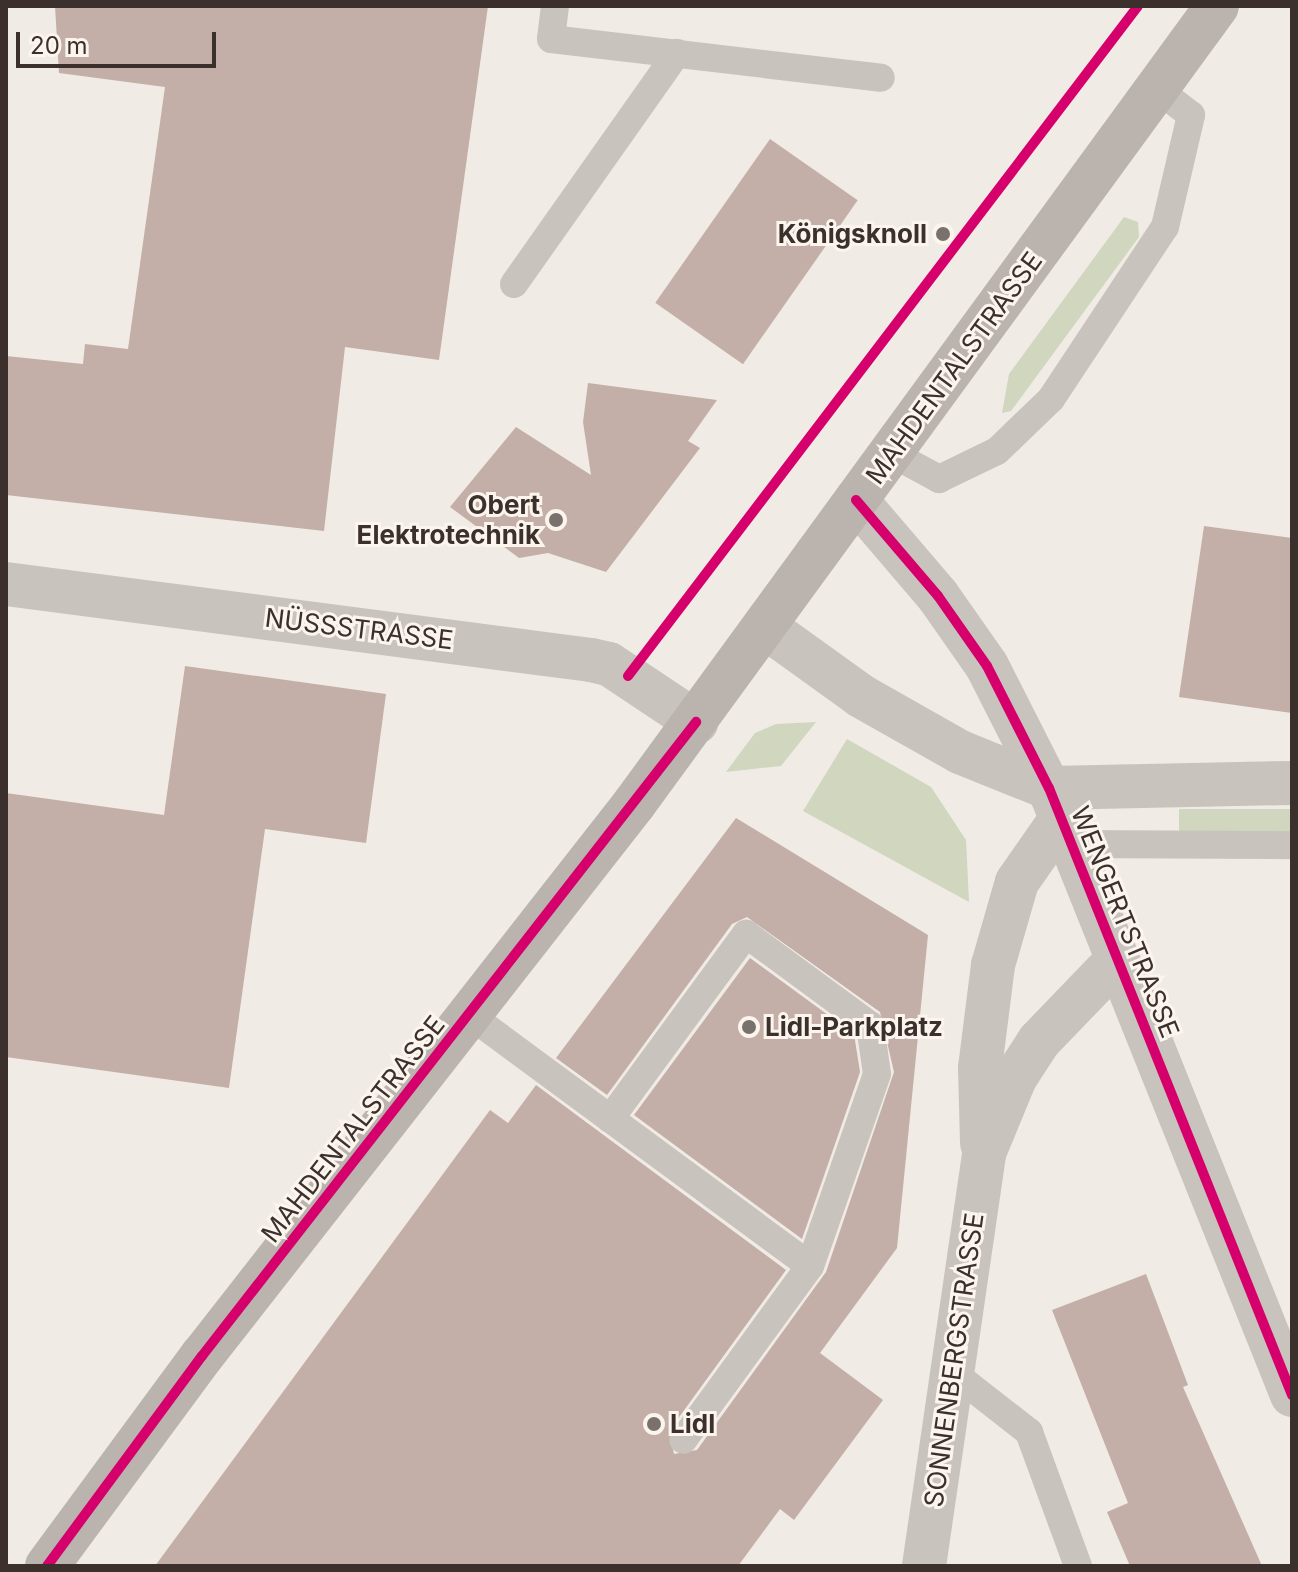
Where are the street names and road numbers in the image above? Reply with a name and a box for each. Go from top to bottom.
street label: MAHDENTALSTRASSE [859,246,1049,490]
street label: NÜSSSTRASSE [263,602,455,656]
street label: WENGERTSTRASSE [1064,802,1186,1042]
street label: MAHDENTALSTRASSE [255,1009,451,1249]
street label: SONNENBERGSTRASSE [918,1211,990,1509]

